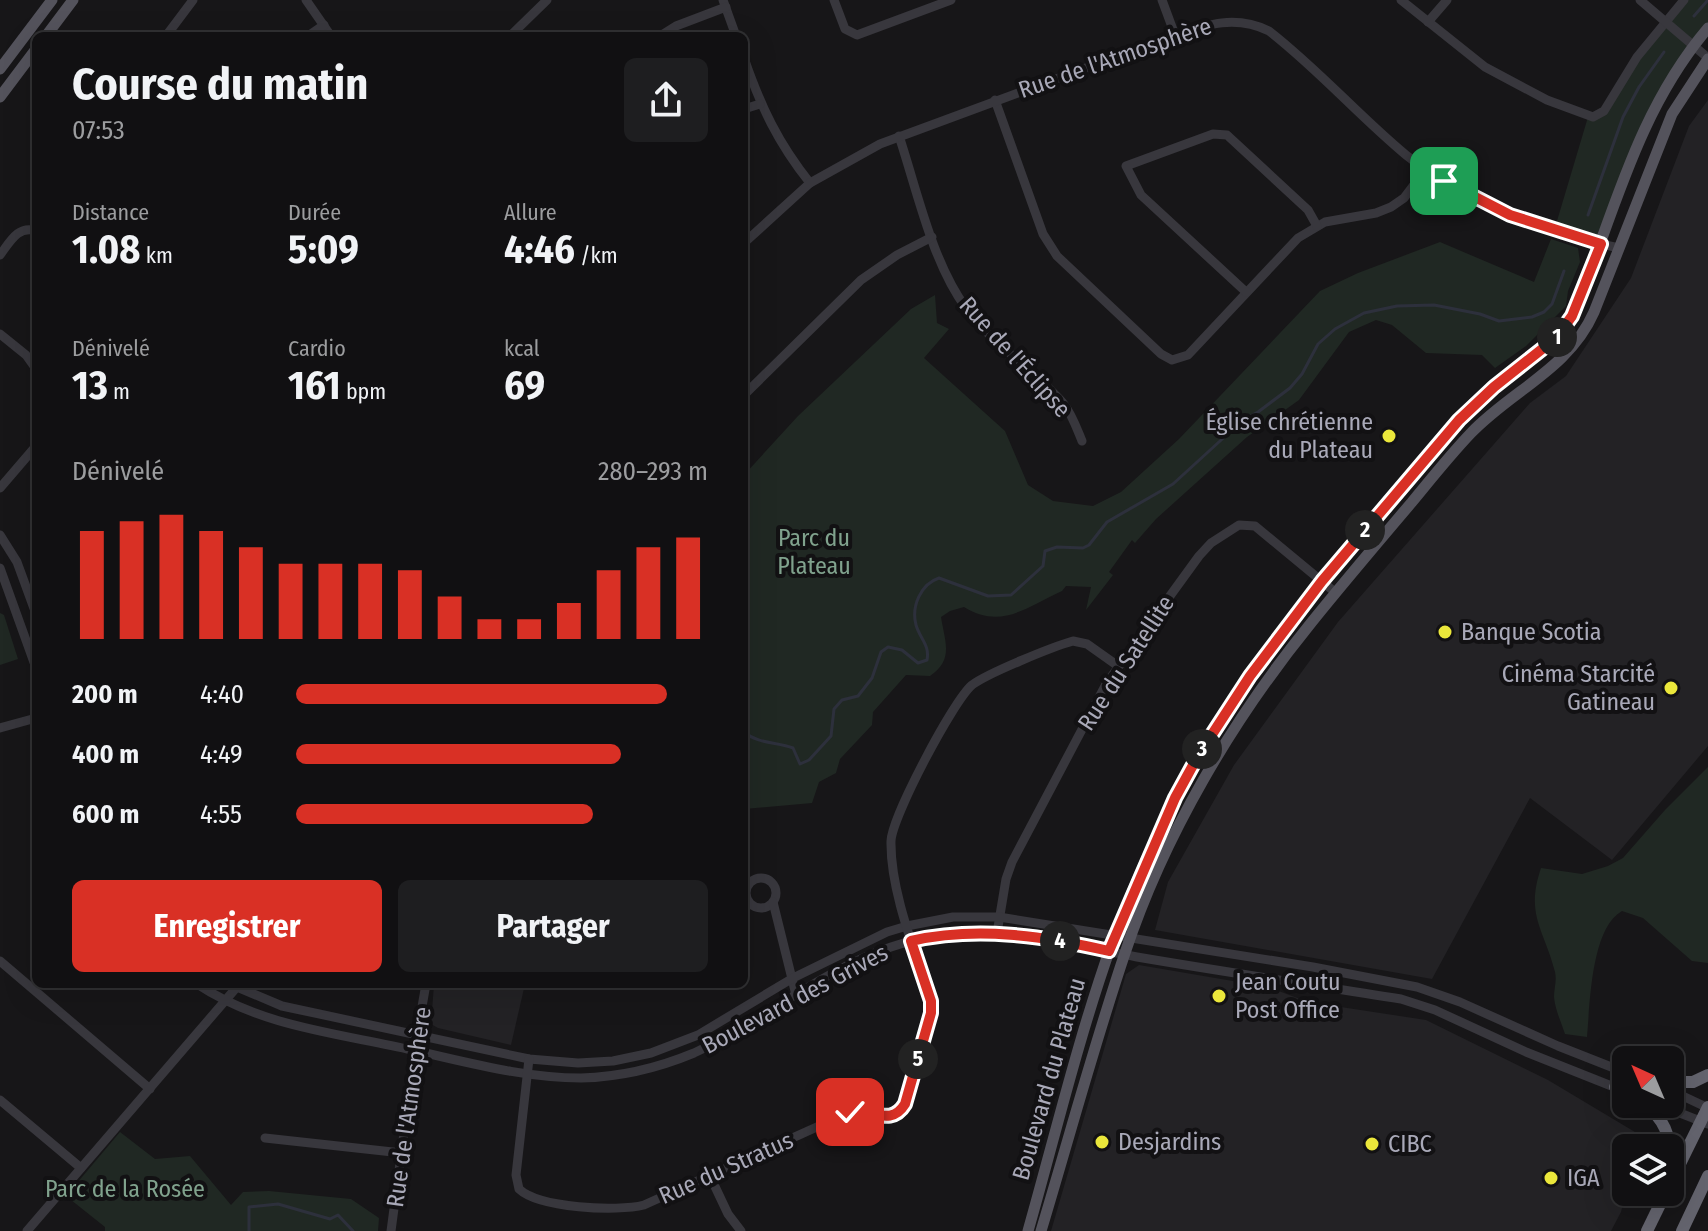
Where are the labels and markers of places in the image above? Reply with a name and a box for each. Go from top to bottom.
pin [1410,147,1478,215]
pin: 1 [1537,317,1577,357]
place label: Église chrétienne du Plateau [1205,407,1373,464]
marker: Église chrétienne du Plateau [1380,427,1398,445]
pin: 2 [1345,510,1385,550]
place label: Banque Scotia [1461,618,1601,646]
marker: Banque Scotia [1436,623,1454,641]
place label: Cinéma Starcité Gatineau [1502,660,1655,716]
marker: Cinéma Starcité Gatineau [1662,679,1680,697]
pin: 3 [1182,729,1222,769]
pin: 4 [1040,921,1080,961]
place label: Jean Coutu Post Office [1235,968,1341,1024]
marker: Jean Coutu Post Office [1210,987,1228,1005]
pin: 5 [898,1039,938,1079]
pin [816,1078,884,1146]
place label: Desjardins [1118,1128,1221,1156]
place label: CIBC [1388,1130,1432,1158]
marker: Desjardins [1093,1133,1111,1151]
marker: CIBC [1363,1135,1381,1153]
place label: IGA [1567,1164,1600,1192]
marker: IGA [1542,1169,1560,1187]

